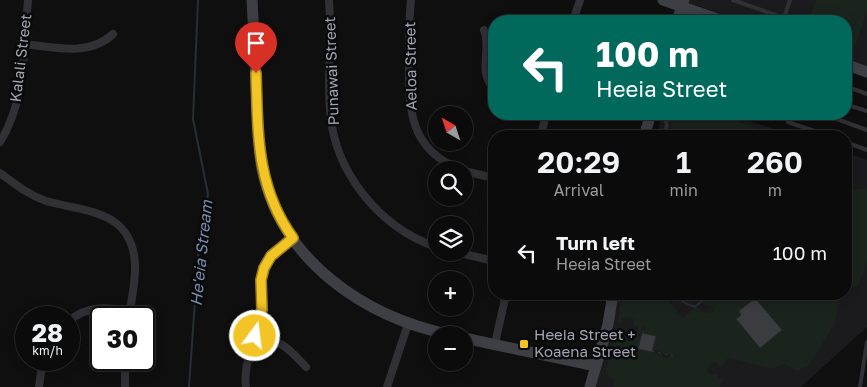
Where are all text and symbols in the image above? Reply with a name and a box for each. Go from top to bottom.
street label: Kalali Street [6,13,34,103]
street label: Punawai Street [320,16,342,126]
street label: Aeloa Street [400,21,420,111]
pin [235,22,277,73]
icon: arrive [242,29,270,57]
text: 100 m [596,33,699,75]
icon: left [513,35,578,100]
text: Heeia Street [596,75,727,102]
north arrow [428,106,472,151]
map controls [428,106,473,371]
text: 20:29 [537,144,620,180]
text: 1 [676,144,691,180]
text: 260 [747,144,803,180]
button: search [428,161,473,206]
text: Arrival [554,180,604,200]
text: min [669,180,698,200]
text: m [768,180,782,200]
water label: He'eia Stream [186,198,217,307]
button: layers [428,216,473,261]
text: Turn left [556,231,635,254]
icon: left [513,239,541,267]
text: 100 m [773,241,827,264]
text: Heeia Street [556,254,651,274]
button: + [428,271,473,316]
speed limit sign: 30 [90,306,155,371]
position arrow [228,309,280,361]
text: 28 [32,317,63,348]
place label: Heeia Street + Koaena Street [534,325,636,360]
button: − [428,326,473,371]
marker: Heeia Street + Koaena Street [518,338,530,350]
text: km/h [32,343,63,358]

